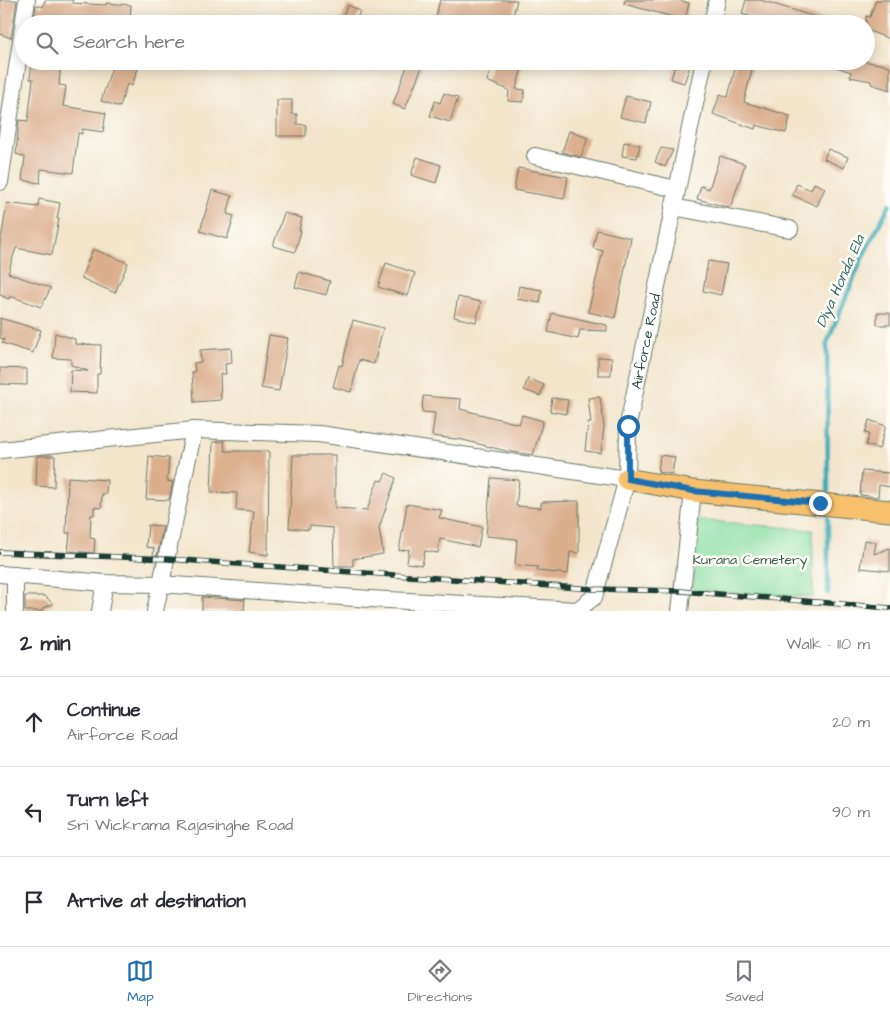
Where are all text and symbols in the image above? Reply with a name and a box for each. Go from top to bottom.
search box [15,15,875,70]
icon: search [33,29,61,57]
text: Search here [73,29,185,56]
water label: Diya Honda Ela [811,230,872,331]
street label: Airforce Road [627,292,666,391]
route start [617,415,640,438]
route end [809,492,832,515]
park label: Kurana Cemetery [693,550,808,570]
text: 2 min [20,629,70,658]
text: Walk · 110 m [786,633,870,655]
text: Continue [67,697,141,724]
icon: ahead [20,708,48,736]
text: 20 m [832,711,870,733]
text: Airforce Road [67,724,178,746]
text: Turn left [67,787,148,814]
icon: left [20,798,48,826]
text: 90 m [832,801,870,823]
text: Sri Wickrama Rajasinghe Road [67,814,293,836]
icon: arrive [20,888,48,916]
text: Arrive at destination [67,888,246,915]
tab: Map [126,957,154,1007]
tab: Directions [407,957,472,1007]
tab: Saved [725,957,764,1007]

